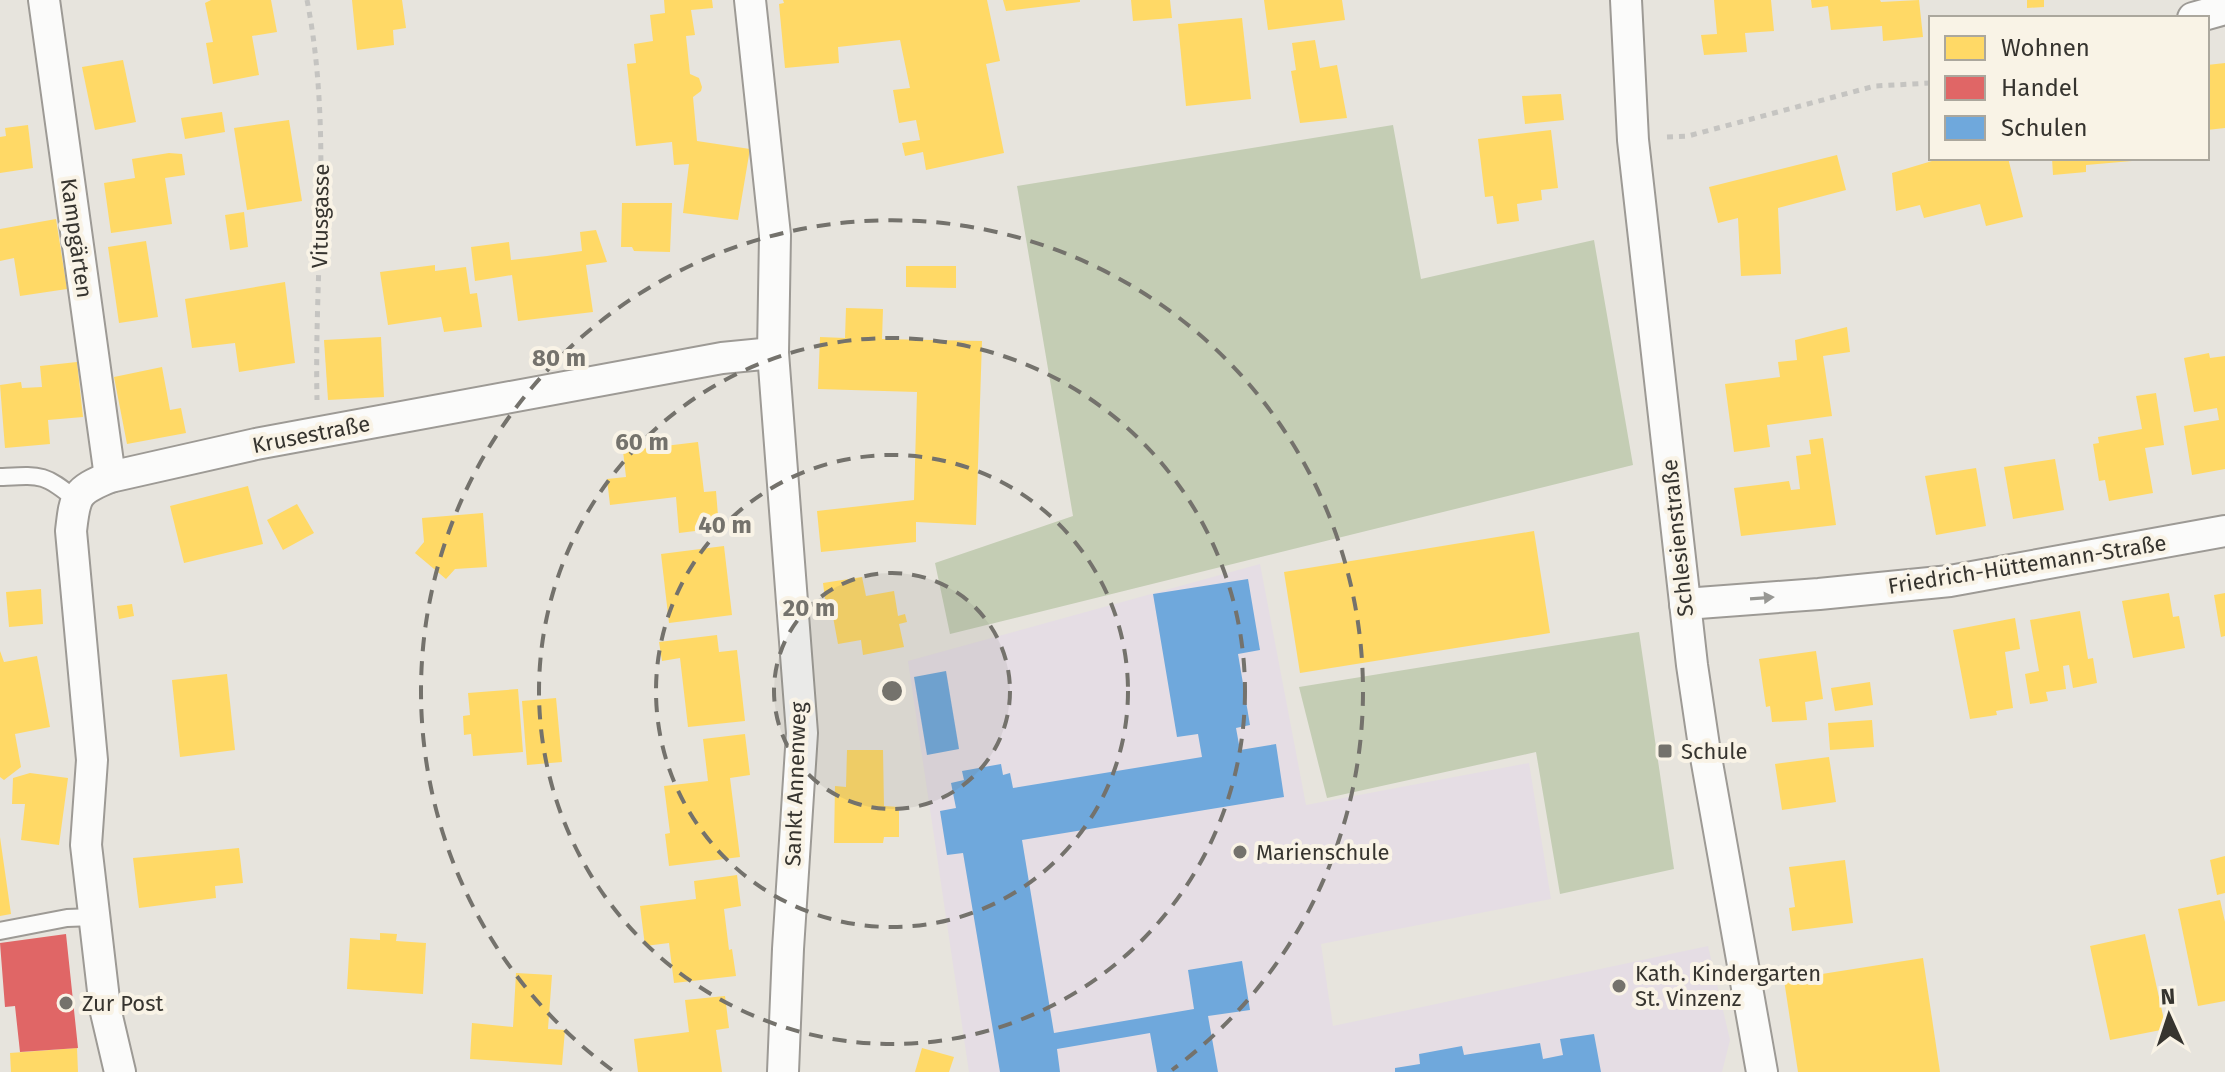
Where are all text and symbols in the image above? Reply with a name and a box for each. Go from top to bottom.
legend [1929,16,2209,160]
text: Wohnen [2001,34,2090,62]
text: Handel [2001,74,2079,102]
text: Schulen [2001,114,2088,142]
street label: Vitusgasse [306,164,335,269]
street label: Kampgärten [55,176,98,300]
text: 80 m [532,344,586,372]
street label: Krusestraße [250,410,372,459]
text: 60 m [615,428,669,456]
street label: Schlesienstraße [1656,458,1699,618]
text: 40 m [698,511,752,539]
street label: Friedrich-Hüttemann-Straße [1886,529,2168,600]
one-way arrow [1750,591,1775,604]
text: 20 m [783,594,835,622]
centre of rings [878,677,906,705]
street label: Sankt Annenweg [779,701,812,867]
place label: Schule [1681,738,1748,765]
marker: Schule [1656,742,1674,760]
place label: Marienschule [1256,839,1389,866]
marker: Marienschule [1231,843,1249,861]
place label: Kath. Kindergarten St. Vinzenz [1635,960,1821,1012]
north arrow [2129,976,2209,1056]
marker: Kath. Kindergarten St. Vinzenz [1610,977,1628,995]
text: N [2160,983,2176,1010]
place label: Zur Post [82,990,163,1017]
marker: Zur Post [57,994,75,1012]

